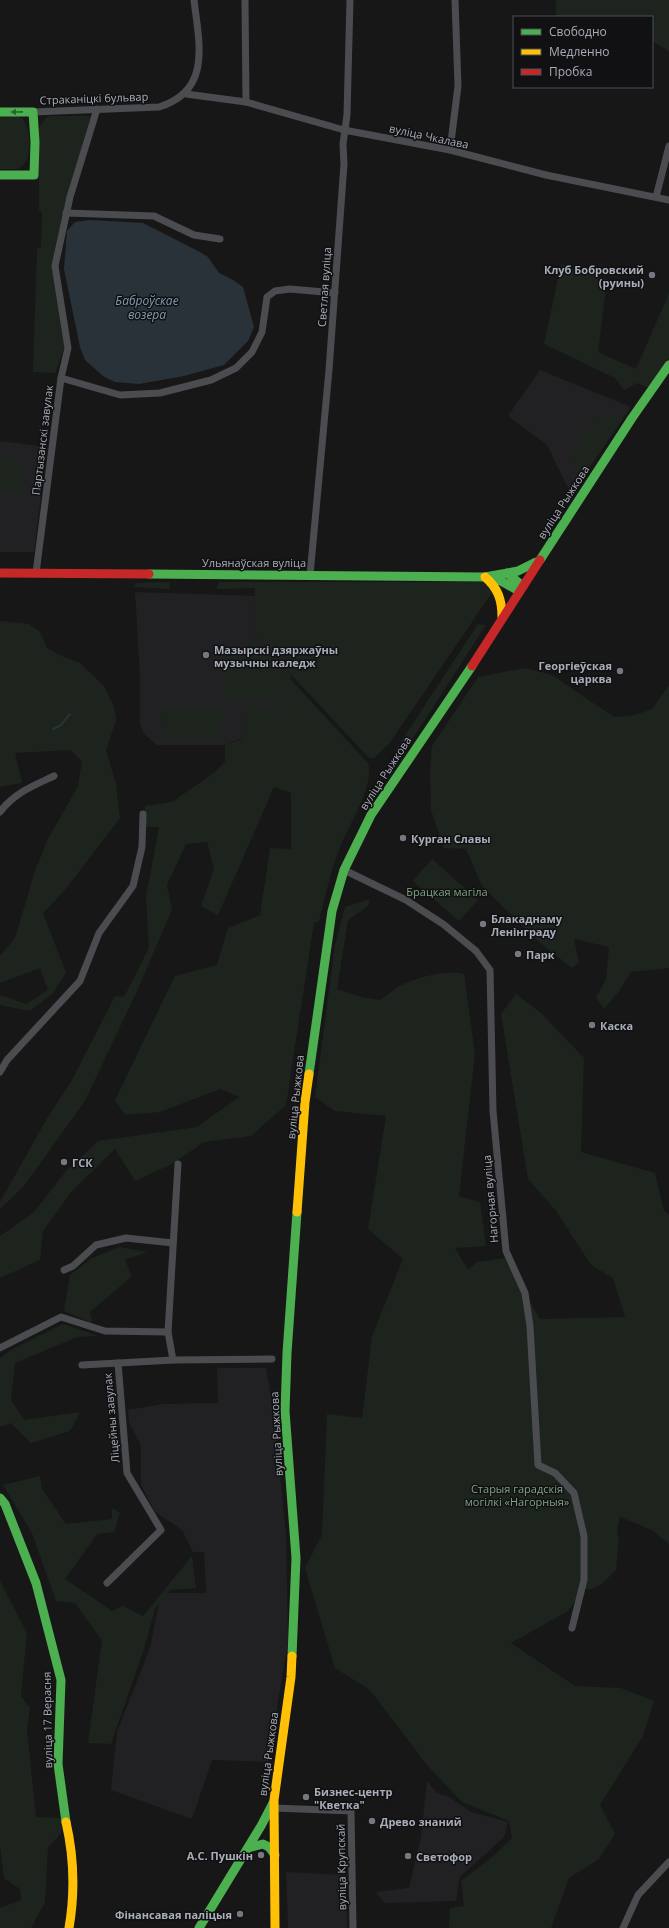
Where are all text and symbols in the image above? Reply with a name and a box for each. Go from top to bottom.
legend [513,16,653,88]
text: Свободно [549,23,607,40]
text: Медленно [549,43,609,60]
text: Пробка [549,63,592,80]
street label: Страканіцкі бульвар [39,89,149,107]
one-way arrow [10,109,23,115]
street label: вуліца Чкалава [388,120,470,152]
street label: Светлая вуліца [314,247,334,327]
place label: Клуб Бобровский (руины) [544,262,644,290]
marker: Клуб Бобровский (руины) [647,270,657,280]
water label: Баброўскае возера [115,292,179,323]
street label: Партызанскі завулак [28,384,56,496]
street label: вуліца Рыжкова [534,462,592,542]
street label: Ульянаўская вуліца [202,555,306,570]
place label: Мазырскі дзяржаўны музычны каледж [214,642,338,670]
marker: Мазырскі дзяржаўны музычны каледж [201,650,211,660]
place label: Георгіеўская царква [539,658,612,686]
marker: Георгіеўская царква [615,666,625,676]
street label: вуліца Рыжкова [356,733,414,813]
place label: Курган Славы [411,831,491,846]
marker: Курган Славы [398,833,408,843]
park label: Брацкая магіла [406,884,488,899]
place label: Блакаднаму Ленінграду [491,911,563,939]
marker: Блакаднаму Ленінграду [478,919,488,929]
place label: Парк [526,947,555,962]
marker: Парк [513,949,523,959]
place label: Каска [600,1018,633,1033]
marker: Каска [587,1020,597,1030]
street label: вуліца Рыжкова [283,1054,307,1140]
street label: Нагорная вуліца [479,1154,501,1244]
place label: ГСК [72,1155,93,1170]
marker: ГСК [59,1157,69,1167]
street label: Ліцейны завулак [100,1372,122,1464]
street label: вуліца Рыжкова [266,1391,286,1477]
park label: Старыя гарадскія могілкі «Нагорныя» [465,1481,570,1509]
street label: вуліца 17 Верасня [39,1672,55,1768]
street label: вуліца Рыжкова [255,1711,281,1797]
place label: Бизнес-центр "Кветка" [314,1784,392,1812]
marker: Бизнес-центр "Кветка" [301,1792,311,1802]
place label: Древо знаний [380,1814,462,1829]
marker: Древо знаний [367,1816,377,1826]
street label: вуліца Крупскай [333,1824,349,1910]
place label: А.С. Пушкін [187,1848,253,1863]
place label: Светофор [416,1849,472,1864]
marker: А.С. Пушкін [256,1850,266,1860]
marker: Светофор [403,1851,413,1861]
place label: Фінансавая паліцыя [115,1907,232,1922]
marker: Фінансавая паліцыя [235,1909,245,1919]

